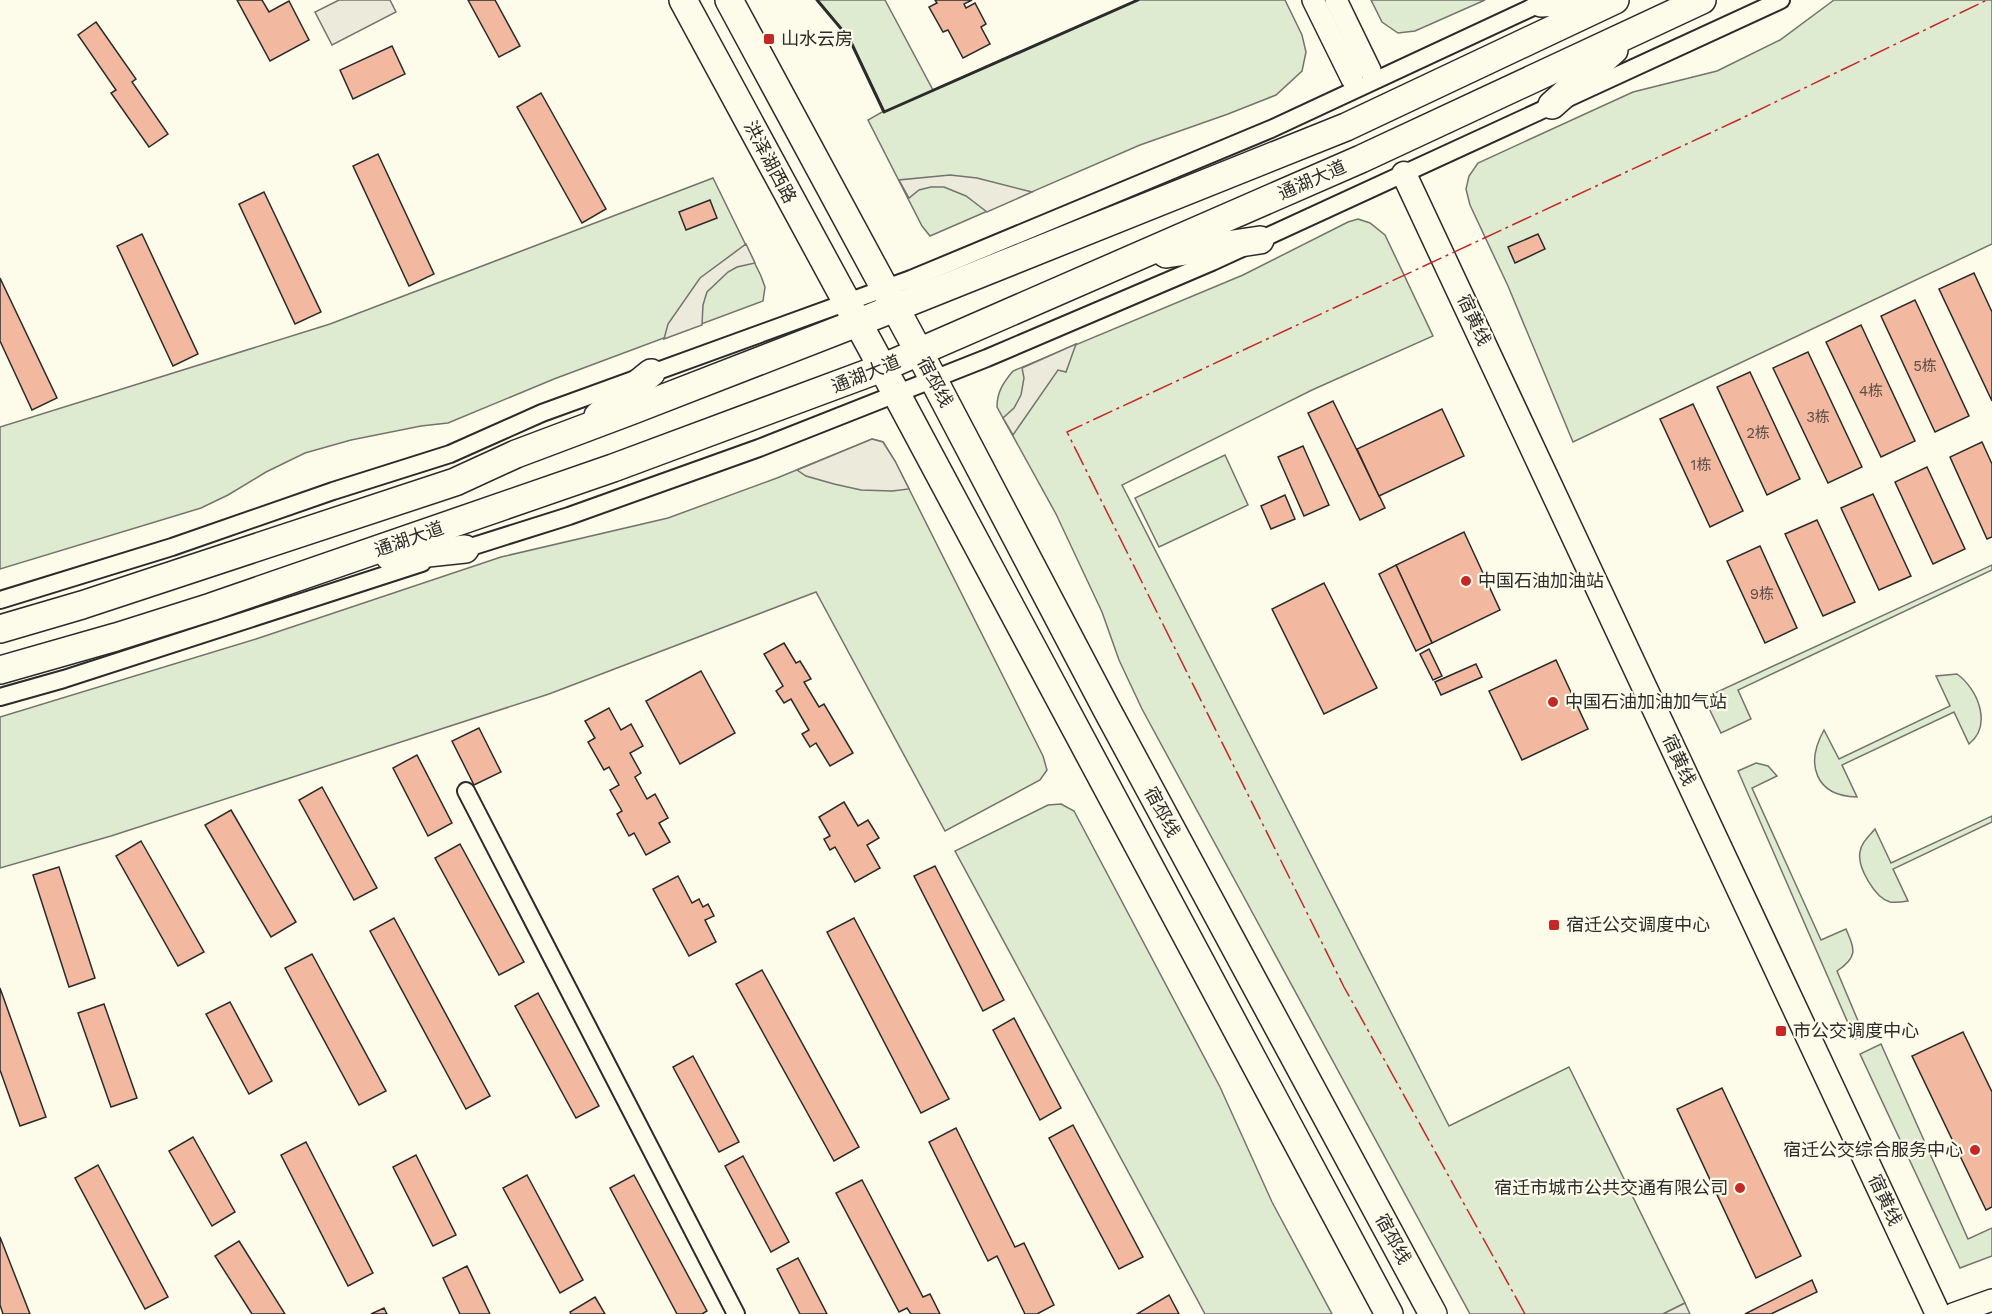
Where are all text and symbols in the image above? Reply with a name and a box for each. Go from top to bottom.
place label: 山水云房 [781,28,853,49]
marker: 山水云房 [762,32,776,46]
street label: 洪泽湖西路 [740,117,801,206]
street label: 通湖大道 [1275,155,1349,204]
street label: 宿黄线 [1454,291,1495,349]
street label: 通湖大道 [829,350,903,397]
street label: 宿邳线 [913,353,957,411]
house number: 5栋 [1913,357,1937,375]
house number: 4栋 [1859,382,1883,400]
house number: 3栋 [1806,408,1830,426]
house number: 2栋 [1746,424,1770,442]
house number: 1栋 [1691,456,1711,474]
street label: 通湖大道 [371,517,446,560]
place label: 中国石油加油站 [1478,570,1604,591]
marker: 中国石油加油站 [1459,574,1473,588]
house number: 9栋 [1750,585,1774,603]
place label: 中国石油加油加气站 [1565,691,1727,712]
marker: 中国石油加油加气站 [1546,695,1560,709]
street label: 宿黄线 [1659,731,1700,789]
street label: 宿邳线 [1140,783,1184,841]
place label: 宿迁公交调度中心 [1566,914,1710,935]
marker: 宿迁公交调度中心 [1547,918,1561,932]
place label: 市公交调度中心 [1793,1020,1919,1041]
marker: 市公交调度中心 [1774,1024,1788,1038]
place label: 宿迁公交综合服务中心 [1783,1139,1963,1160]
marker: 宿迁公交综合服务中心 [1968,1143,1982,1157]
street label: 宿黄线 [1865,1171,1906,1229]
place label: 宿迁市城市公共交通有限公司 [1494,1177,1728,1198]
marker: 宿迁市城市公共交通有限公司 [1733,1181,1747,1195]
street label: 宿邳线 [1371,1210,1415,1268]

